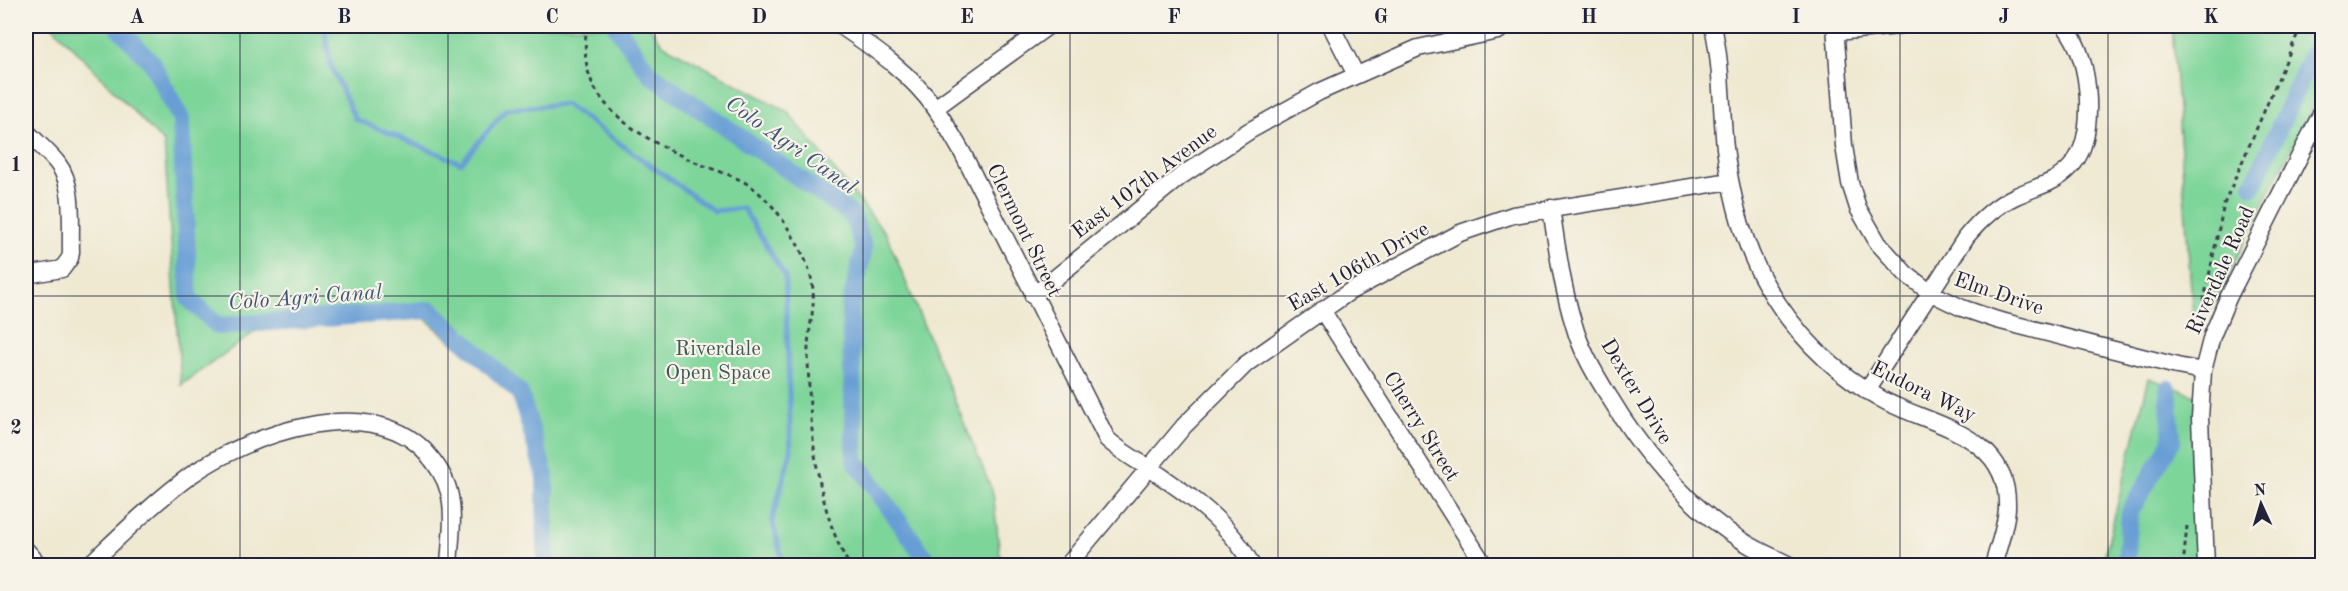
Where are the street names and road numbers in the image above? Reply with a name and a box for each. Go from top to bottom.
street label: East 107th Avenue [1069,121,1221,243]
street label: Clermont Street [982,161,1065,301]
street label: Riverdale Road [2184,203,2259,338]
street label: East 106th Drive [1285,218,1433,316]
street label: Elm Drive [1951,269,2046,320]
street label: Dexter Drive [1596,335,1675,448]
street label: Eudora Way [1868,358,1979,427]
street label: Cherry Street [1379,368,1463,485]

